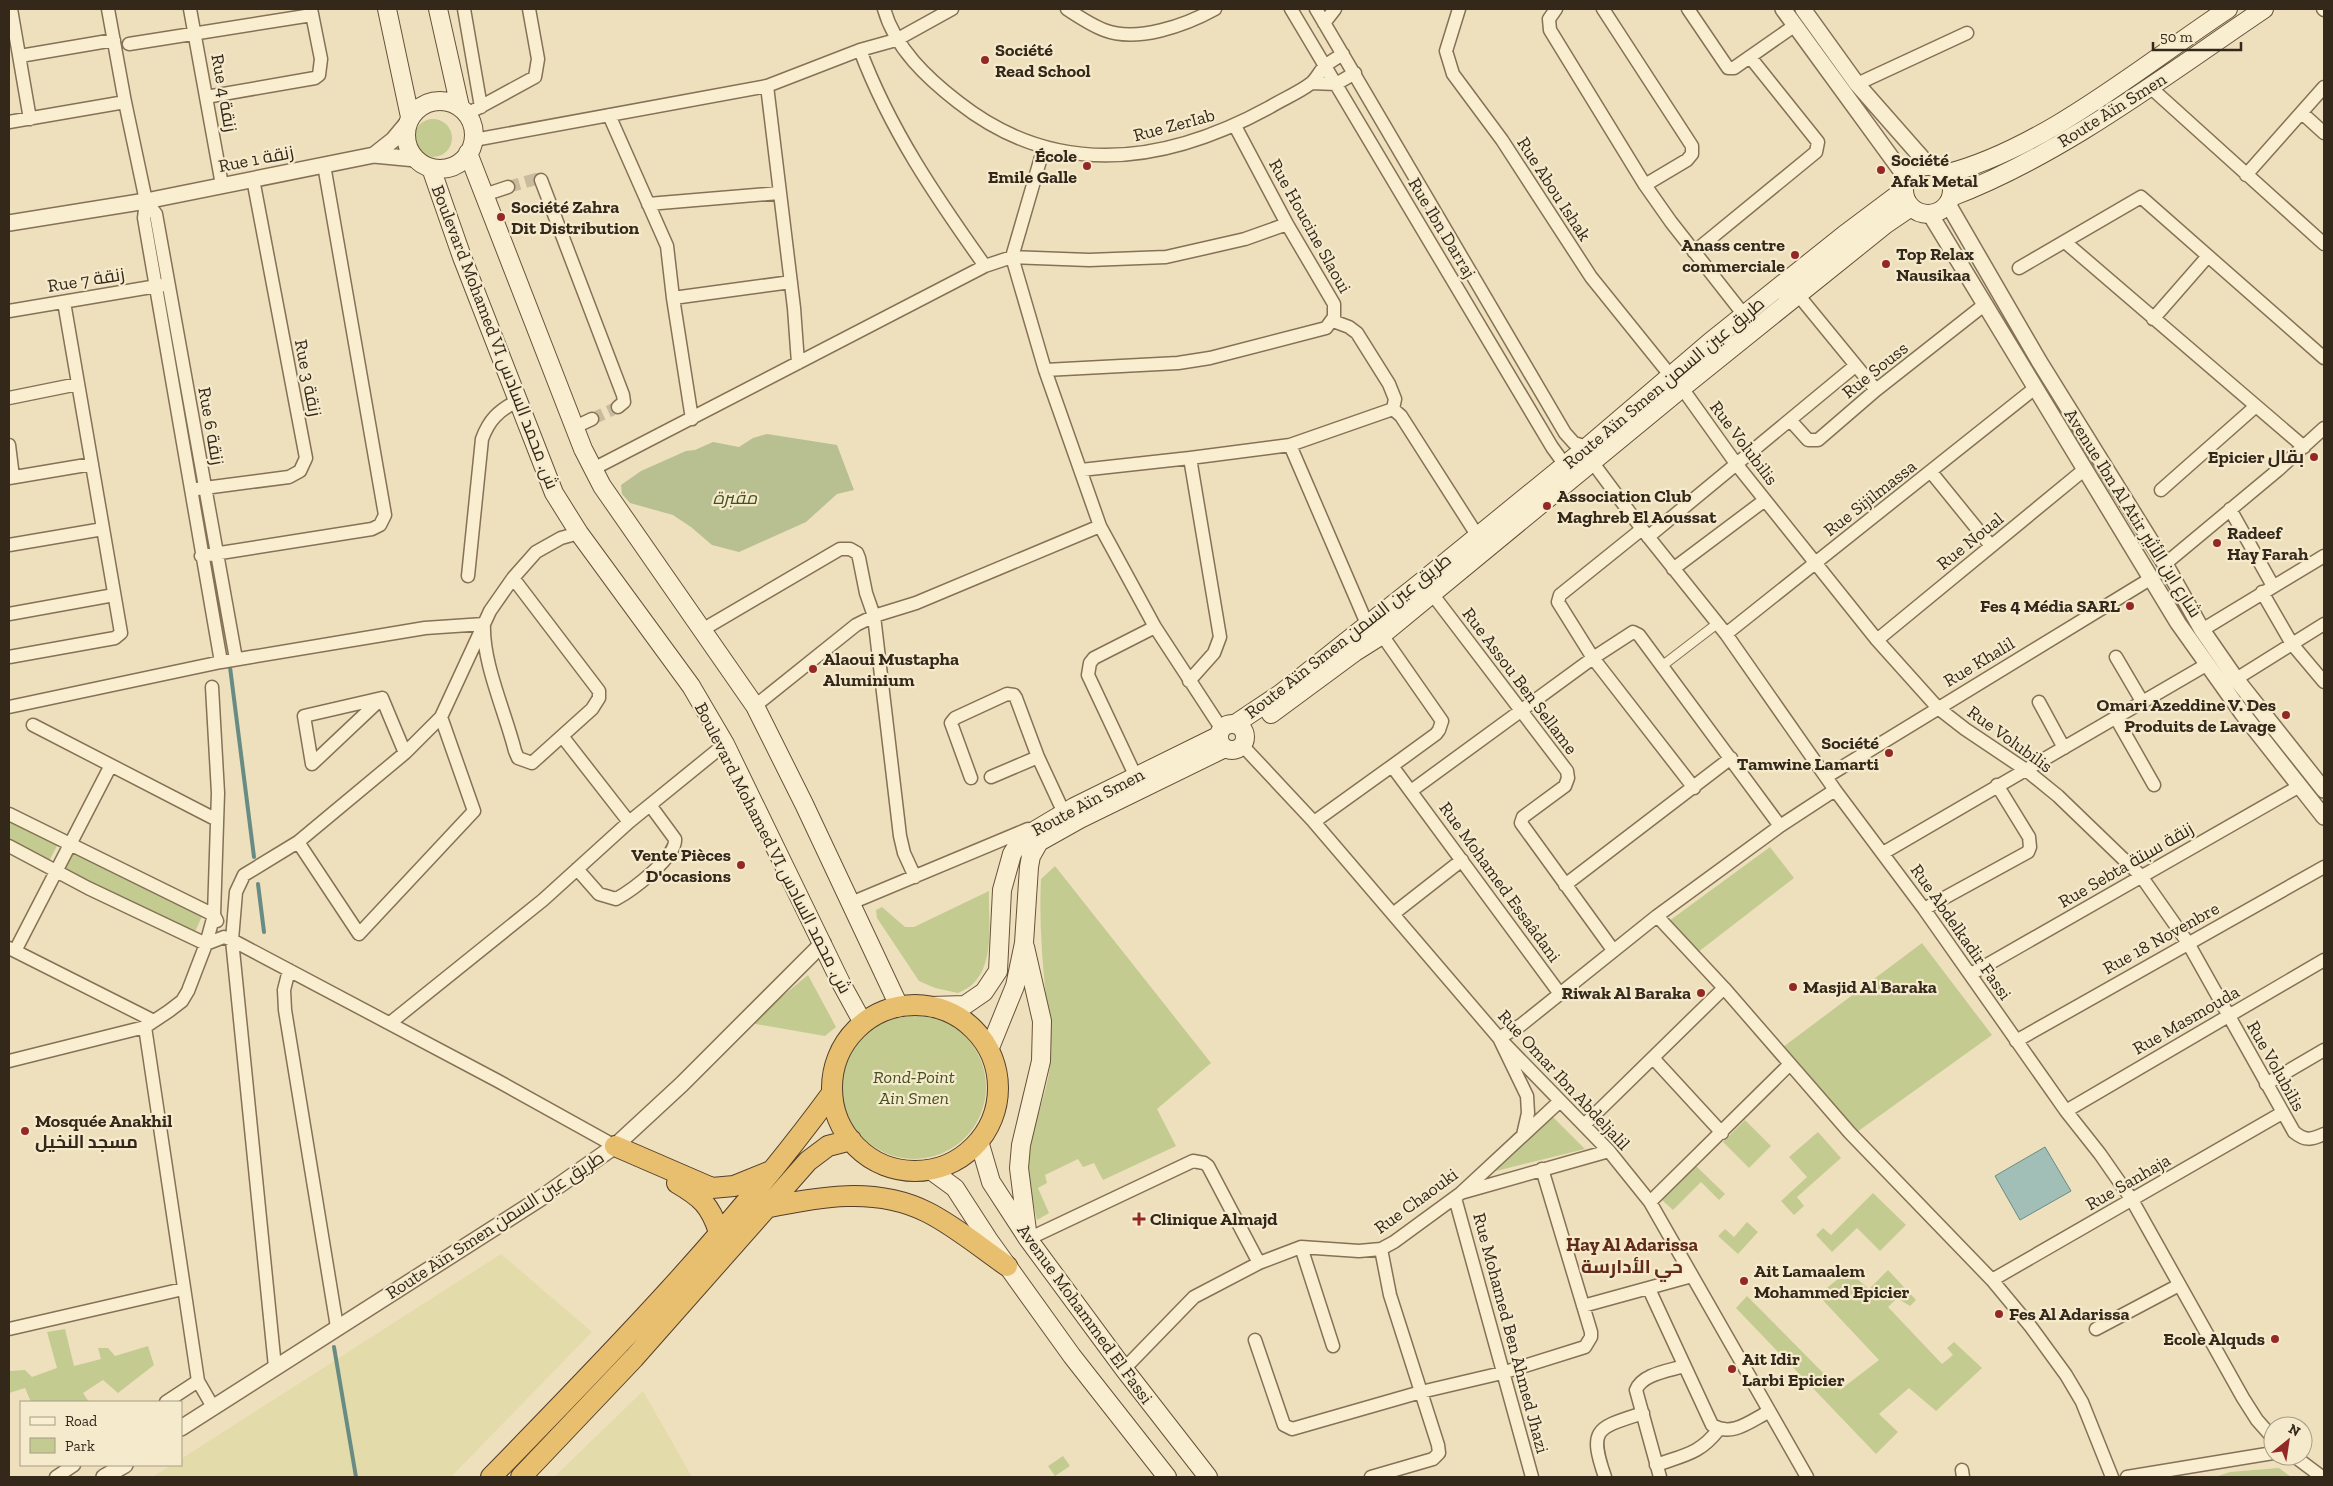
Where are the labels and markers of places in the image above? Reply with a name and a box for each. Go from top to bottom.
place label: Société Read School [995,39,1091,82]
marker: Société Read School [979,54,991,66]
place label: École Emile Galle [988,145,1077,188]
place label: Société Afak Metal [1891,149,1978,192]
marker: École Emile Galle [1081,160,1093,172]
marker: Société Afak Metal [1875,164,1887,176]
place label: Société Zahra Dit Distribution [511,196,640,239]
marker: Société Zahra Dit Distribution [495,211,507,223]
place label: Anass centre commerciale [1681,234,1785,277]
place label: Top Relax Nausikaa [1896,243,1974,286]
marker: Anass centre commerciale [1789,249,1801,261]
marker: Top Relax Nausikaa [1880,258,1892,270]
place label: Epicier بقال [2208,446,2304,468]
marker: Epicier بقال [2308,451,2320,463]
place label: Association Club Maghreb El Aoussat [1557,485,1717,528]
marker: Association Club Maghreb El Aoussat [1541,500,1553,512]
place label: Radeef Hay Farah [2227,522,2309,565]
marker: Radeef Hay Farah [2211,537,2223,549]
place label: Fes 4 Média SARL [1980,595,2120,617]
marker: Fes 4 Média SARL [2124,600,2136,612]
place label: Alaoui Mustapha Aluminium [823,648,959,691]
marker: Alaoui Mustapha Aluminium [807,663,819,675]
place label: Omari Azeddine V. Des Produits de Lavage [2097,694,2276,737]
marker: Omari Azeddine V. Des Produits de Lavage [2280,709,2292,721]
place label: Société Tamwine Lamarti [1737,732,1880,775]
marker: Société Tamwine Lamarti [1883,747,1895,759]
place label: Vente Pièces D'ocasions [631,844,731,887]
marker: Vente Pièces D'ocasions [735,859,747,871]
place label: Masjid Al Baraka [1803,976,1937,998]
marker: Masjid Al Baraka [1787,981,1799,993]
place label: Riwak Al Baraka [1561,982,1691,1004]
marker: Riwak Al Baraka [1695,987,1707,999]
place label: Mosquée Anakhil مسجد النخيل [35,1110,172,1153]
marker: Mosquée Anakhil مسجد النخيل [19,1125,31,1137]
place label: Clinique Almajd [1150,1208,1278,1230]
marker: Clinique Almajd [1132,1212,1146,1226]
place label: Ait Lamaalem Mohammed Epicier [1754,1260,1910,1303]
marker: Ait Lamaalem Mohammed Epicier [1738,1275,1750,1287]
place label: Fes Al Adarissa [2009,1303,2130,1325]
marker: Fes Al Adarissa [1993,1308,2005,1320]
place label: Ecole Alquds [2163,1328,2265,1350]
marker: Ecole Alquds [2269,1333,2281,1345]
place label: Ait Idir Larbi Epicier [1742,1348,1845,1391]
marker: Ait Idir Larbi Epicier [1726,1363,1738,1375]

